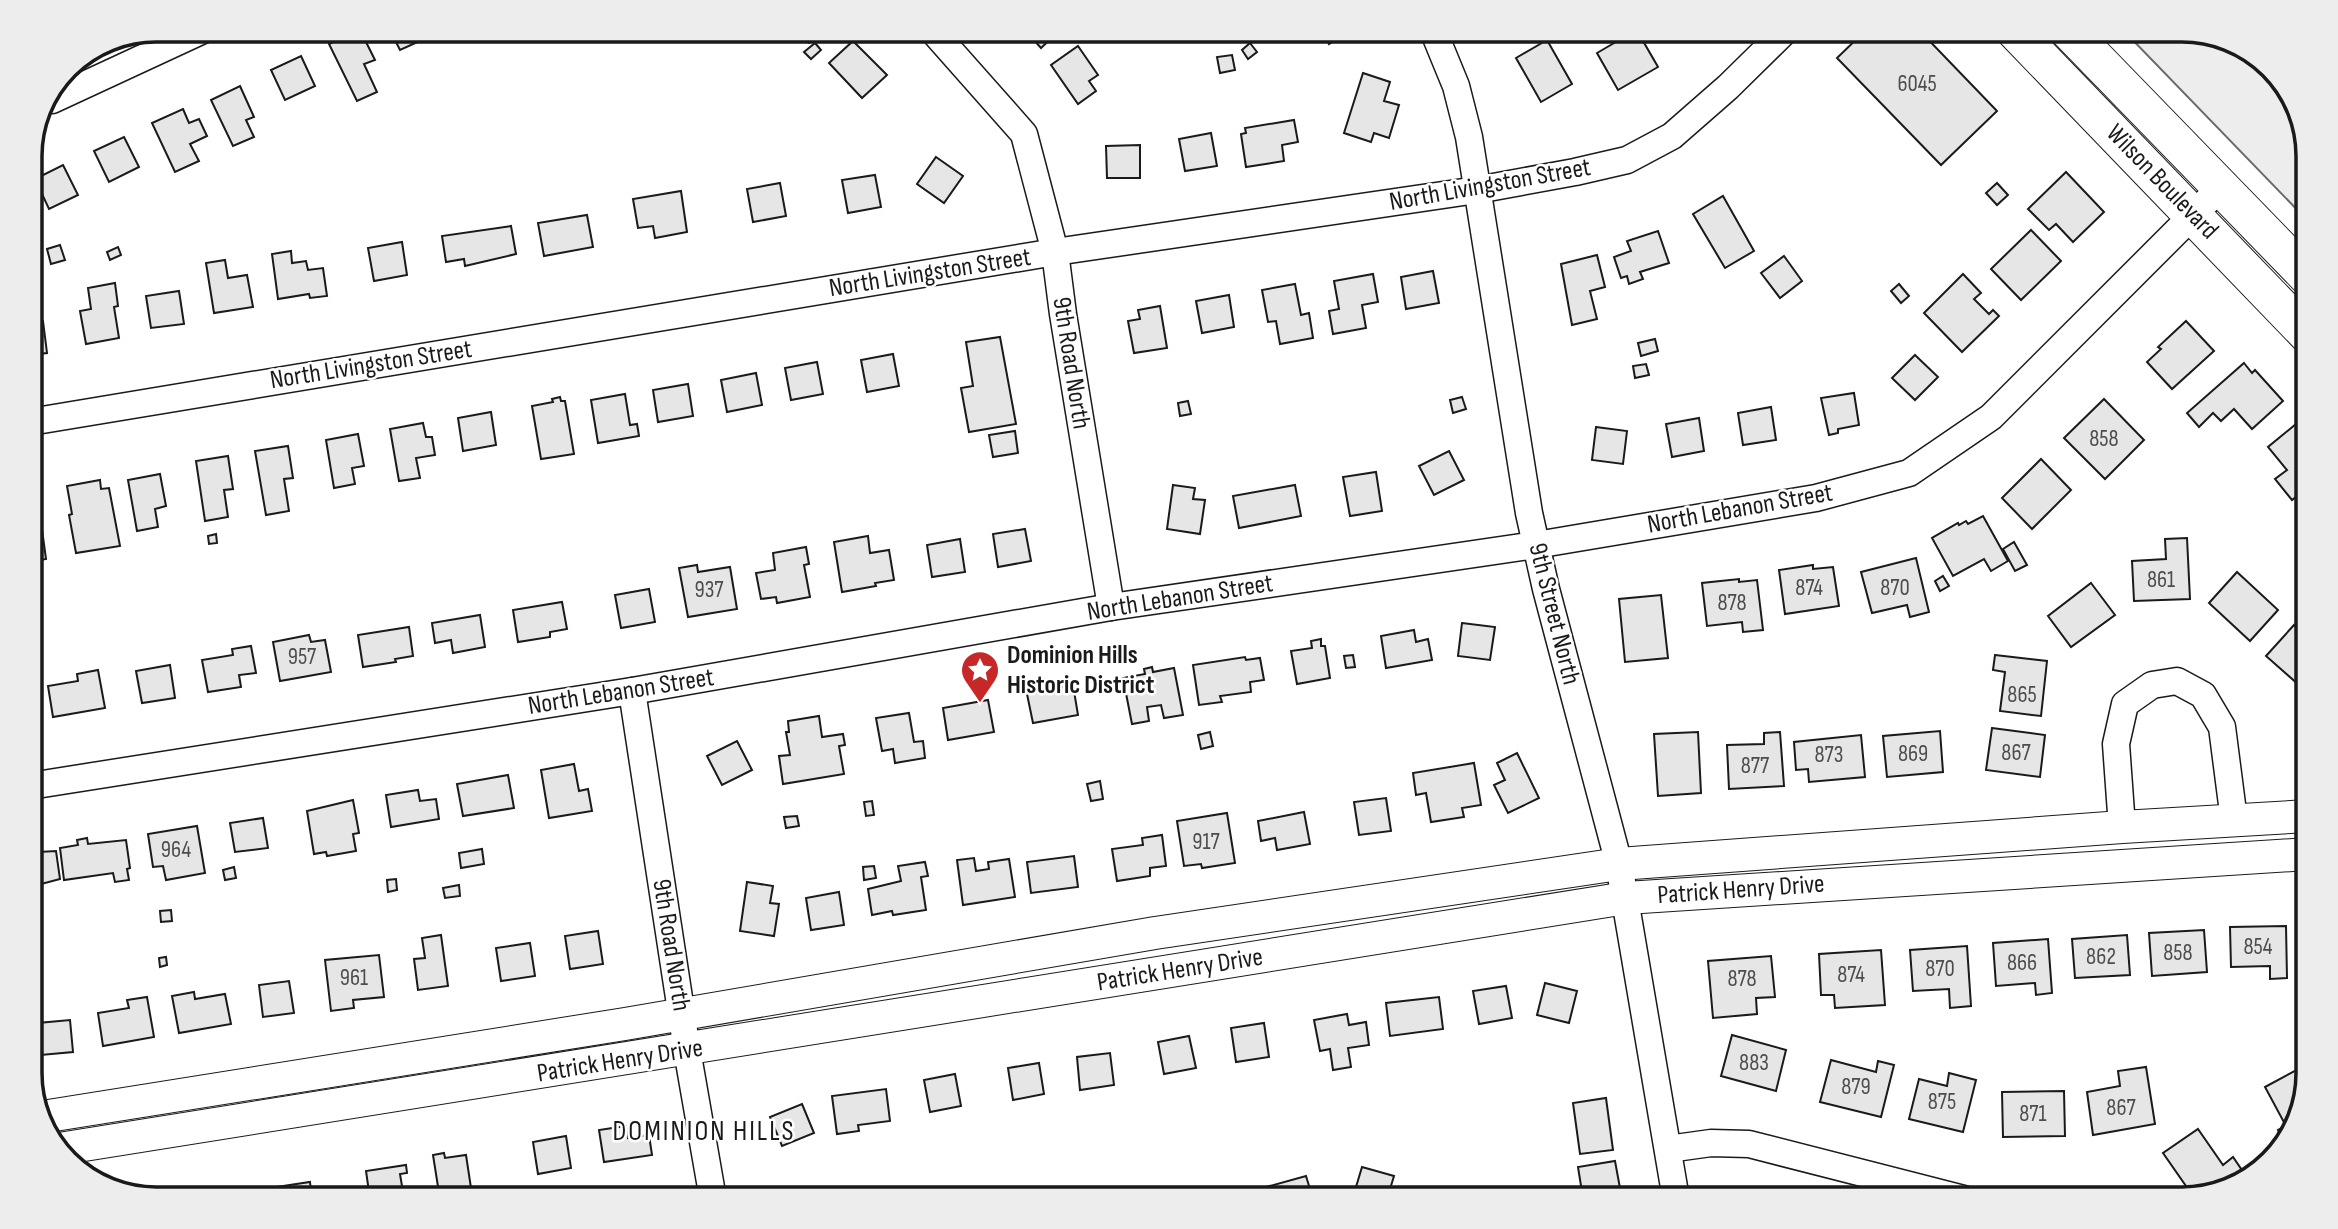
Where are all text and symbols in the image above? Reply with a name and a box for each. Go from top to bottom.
house number: 6045 [1897,70,1937,98]
street label: Wilson Boulevard [2099,118,2225,246]
street label: North Livingston Street [1387,152,1593,218]
street label: North Livingston Street [827,242,1033,304]
street label: 9th Road North [1045,295,1097,431]
street label: North Livingston Street [268,334,474,396]
house number: 858 [2089,425,2119,453]
street label: North Lebanon Street [1645,477,1835,541]
street label: 9th Street North [1521,540,1587,688]
house number: 861 [2147,566,2175,594]
street label: North Lebanon Street [1085,568,1275,628]
house number: 874 [1795,574,1823,602]
house number: 870 [1880,574,1910,602]
house number: 937 [694,576,724,604]
house number: 878 [1717,589,1747,617]
place label: Dominion Hills Historic District [1007,640,1155,701]
house number: 957 [288,643,316,671]
place icon: Dominion Hills Historic District [959,649,1001,704]
street label: North Lebanon Street [526,662,716,722]
house number: 865 [2007,681,2037,709]
house number: 867 [2001,739,2031,767]
house number: 869 [1898,740,1928,768]
house number: 873 [1815,741,1843,769]
house number: 877 [1741,752,1769,780]
house number: 917 [1192,828,1220,856]
house number: 964 [161,836,192,864]
street label: Patrick Henry Drive [1656,869,1826,911]
street label: 9th Road North [645,877,697,1013]
house number: 854 [2244,933,2273,961]
house number: 858 [2163,939,2193,967]
street label: Patrick Henry Drive [1095,942,1265,998]
house number: 862 [2086,943,2116,971]
house number: 866 [2007,949,2037,977]
house number: 870 [1925,955,1955,983]
house number: 874 [1837,961,1865,989]
house number: 961 [340,964,368,992]
house number: 878 [1727,965,1757,993]
street label: Patrick Henry Drive [535,1033,705,1089]
house number: 883 [1739,1049,1769,1077]
house number: 879 [1841,1073,1871,1101]
house number: 875 [1928,1088,1956,1116]
house number: 867 [2106,1094,2136,1122]
house number: 871 [2019,1100,2047,1128]
district label: DOMINION HILLS [613,1115,795,1148]

